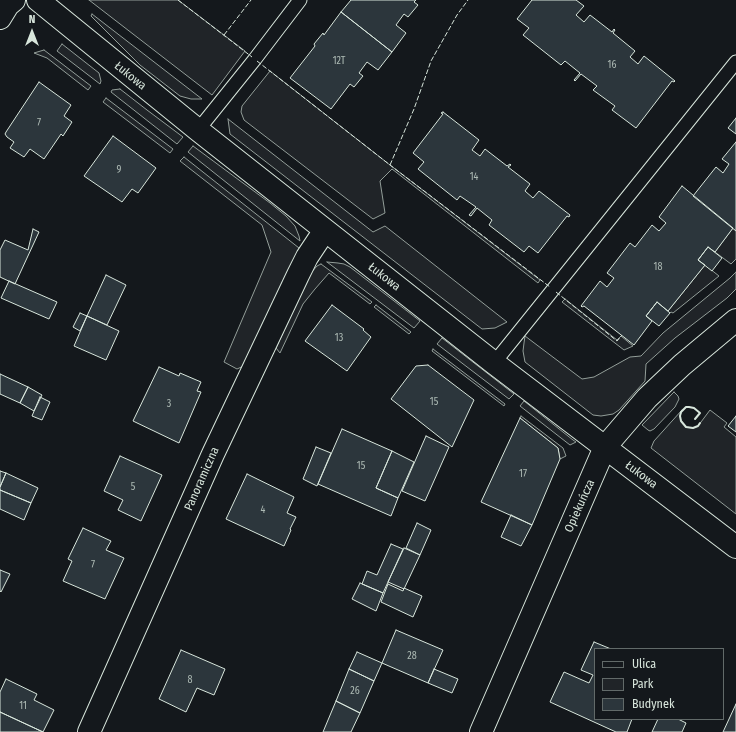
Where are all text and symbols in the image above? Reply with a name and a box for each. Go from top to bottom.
north arrow [12,12,52,52]
text: N [29,13,35,26]
house number: 12T [333,55,345,67]
street label: Łukowa [111,59,149,93]
house number: 16 [608,59,616,71]
house number: 7 [37,117,41,129]
house number: 9 [117,164,121,176]
house number: 14 [470,171,478,183]
street label: Łukowa [365,260,403,294]
house number: 18 [654,261,662,273]
house number: 13 [335,332,343,344]
house number: 15 [430,396,438,408]
house number: 3 [167,398,171,410]
street label: Panoramiczna [182,445,222,513]
street label: Łukowa [622,458,660,492]
house number: 15 [357,460,365,472]
house number: 17 [519,468,527,480]
street label: Opiekuńcza [562,477,598,535]
house number: 5 [131,481,135,493]
house number: 4 [261,504,265,516]
house number: 7 [91,559,95,571]
legend [594,648,724,720]
house number: 28 [407,650,417,662]
text: Ulica [632,657,656,671]
house number: 8 [188,674,192,686]
text: Park [632,677,653,691]
house number: 26 [350,685,360,697]
text: Budynek [632,697,674,711]
house number: 11 [19,700,27,712]

